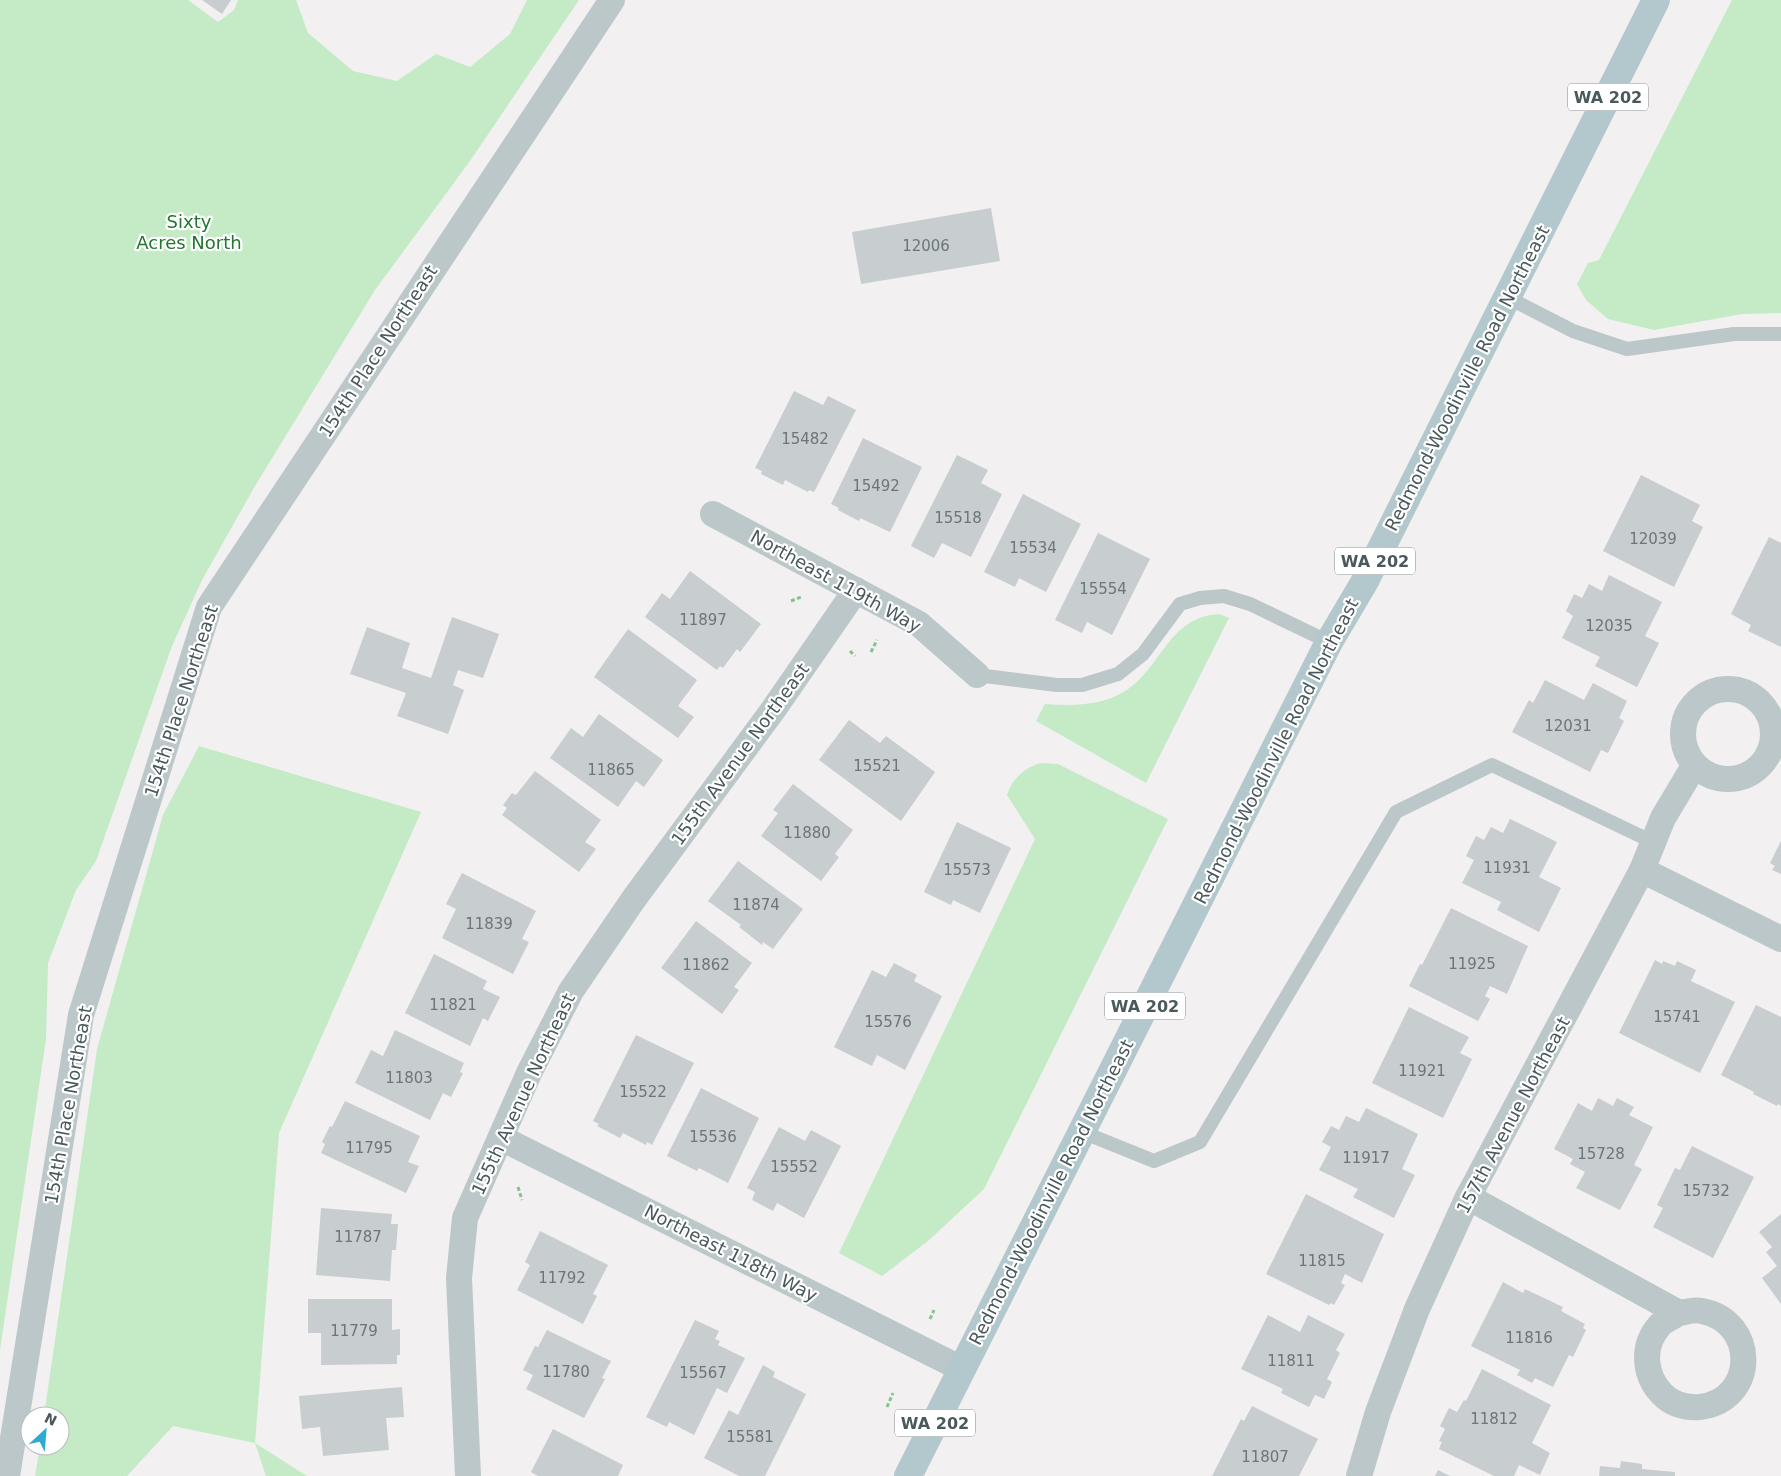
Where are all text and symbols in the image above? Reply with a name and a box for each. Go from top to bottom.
road number: WA 202 [1568,84,1648,110]
park label: Sixty Acres North [136,211,242,253]
street label: Redmond-Woodinville Road Northeast [1380,222,1554,534]
house number: 12006 [902,237,950,255]
street label: 154th Place Northeast [314,261,442,441]
house number: 15482 [781,430,829,448]
house number: 15492 [852,477,900,495]
house number: 15518 [934,509,982,527]
street label: Northeast 119th Way [747,525,925,637]
house number: 12039 [1629,530,1677,548]
house number: 15534 [1009,539,1057,557]
road number: WA 202 [1335,548,1415,574]
house number: 15554 [1079,580,1127,598]
street label: Redmond-Woodinville Road Northeast [1189,595,1363,907]
street label: 154th Place Northeast [140,602,222,800]
house number: 11897 [679,611,727,629]
house number: 12035 [1585,617,1633,635]
street label: 155th Avenue Northeast [667,659,813,849]
house number: 12031 [1544,717,1592,735]
house number: 15521 [853,757,901,775]
house number: 11865 [587,761,635,779]
house number: 11880 [783,824,831,842]
house number: 11931 [1483,859,1531,877]
house number: 15573 [943,861,991,879]
house number: 11874 [732,896,780,914]
house number: 11839 [465,915,513,933]
house number: 11925 [1448,955,1496,973]
house number: 11862 [682,956,730,974]
street label: 155th Avenue Northeast [467,990,579,1198]
road number: WA 202 [1105,992,1185,1019]
house number: 11821 [429,996,477,1014]
street label: 154th Place Northeast [40,1004,96,1206]
house number: 15741 [1653,1008,1701,1026]
house number: 15576 [864,1013,912,1031]
street label: 157th Avenue Northeast [1452,1013,1574,1217]
street label: Redmond-Woodinville Road Northeast [964,1036,1138,1348]
house number: 11921 [1398,1062,1446,1080]
house number: 11803 [385,1069,433,1087]
house number: 15522 [619,1083,667,1101]
house number: 15536 [689,1128,737,1146]
house number: 11795 [345,1139,393,1157]
house number: 15728 [1577,1145,1625,1163]
house number: 11917 [1342,1149,1390,1167]
house number: 15552 [770,1158,818,1176]
house number: 15732 [1682,1182,1730,1200]
street label: Northeast 118th Way [641,1200,821,1306]
house number: 11787 [334,1228,382,1246]
house number: 11815 [1298,1252,1346,1270]
house number: 11792 [538,1269,586,1287]
house number: 11779 [330,1322,378,1340]
house number: 11816 [1505,1329,1553,1347]
house number: 11811 [1267,1352,1315,1370]
house number: 11780 [542,1363,590,1381]
house number: 15567 [679,1364,727,1382]
north arrow [20,1406,70,1456]
text: N [42,1410,59,1429]
road number: WA 202 [895,1410,975,1436]
house number: 11812 [1470,1410,1518,1428]
house number: 15581 [726,1428,774,1446]
house number: 11807 [1241,1448,1289,1466]

